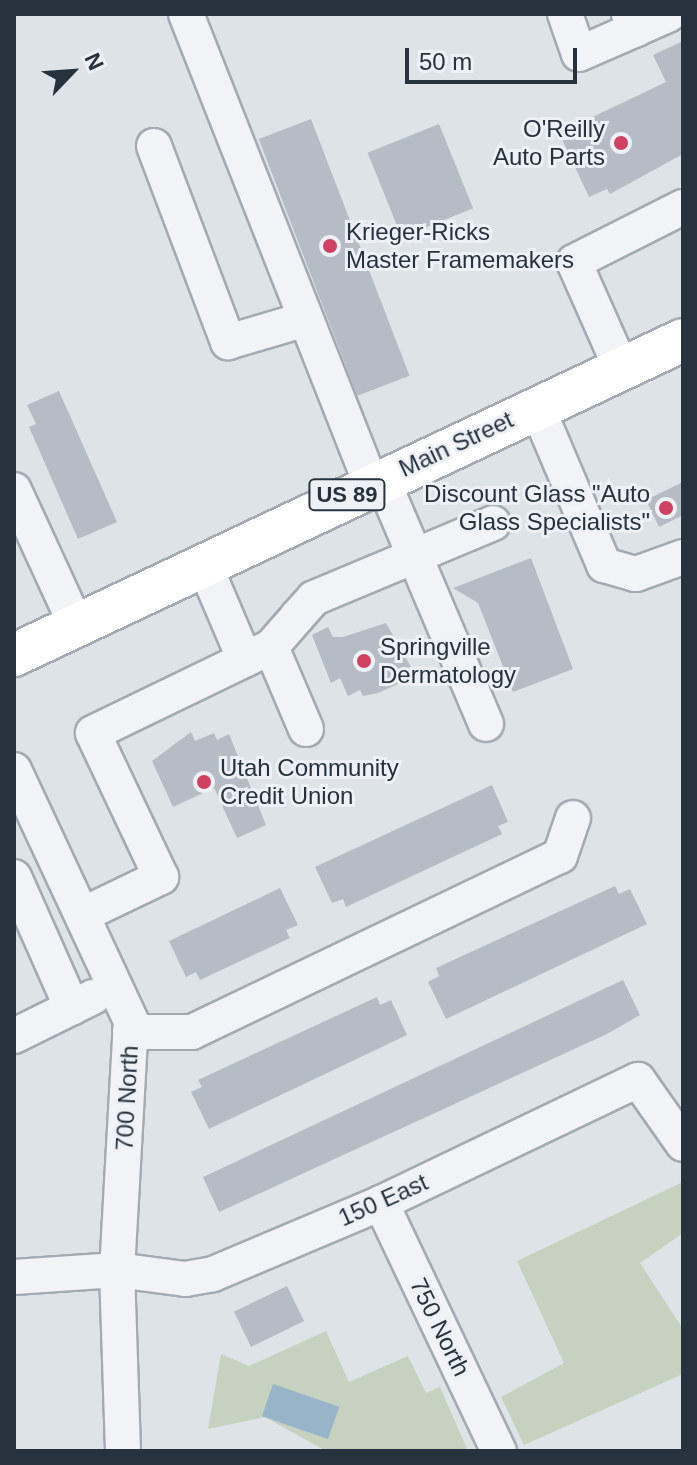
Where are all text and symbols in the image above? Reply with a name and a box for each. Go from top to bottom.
north arrow [32,32,112,112]
scale bar [409,32,581,82]
text: 50 m [419,48,472,75]
text: N [80,49,109,74]
place label: O'Reilly Auto Parts [493,115,605,171]
marker: O'Reilly Auto Parts [612,134,630,152]
place label: Krieger-Ricks Master Framemakers [346,218,574,274]
marker: Krieger-Ricks Master Framemakers [321,237,339,255]
street label: Main Street [394,405,518,483]
road number: US 89 [307,477,387,513]
place label: Discount Glass "Auto Glass Specialists" [424,480,650,536]
marker: Discount Glass "Auto Glass Specialists" [657,499,675,517]
place label: Springville Dermatology [380,633,516,689]
marker: Springville Dermatology [355,652,373,670]
place label: Utah Community Credit Union [220,754,399,810]
marker: Utah Community Credit Union [195,773,213,791]
street label: 700 North [110,1045,144,1151]
street label: 150 East [334,1168,432,1232]
street label: 750 North [404,1273,476,1381]

